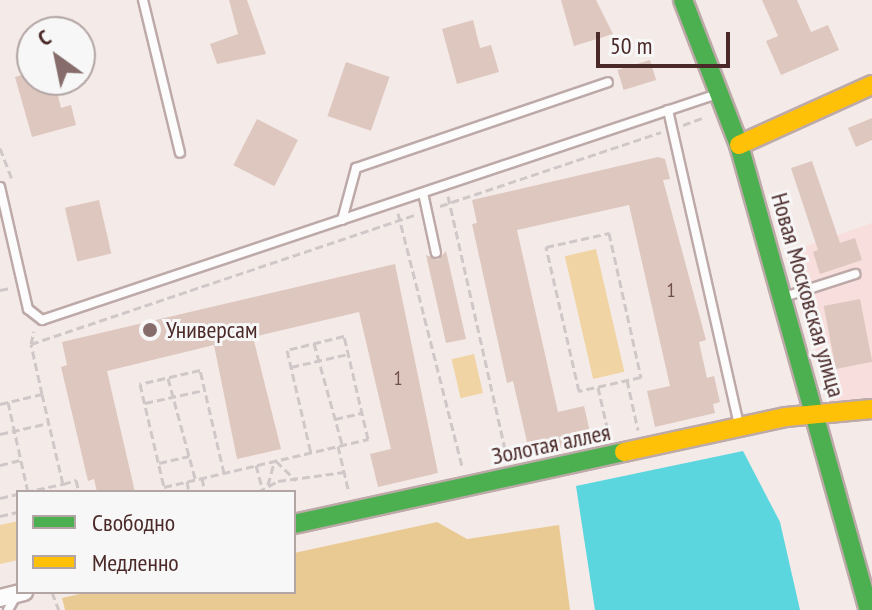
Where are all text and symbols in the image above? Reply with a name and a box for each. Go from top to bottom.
north arrow [16,16,96,96]
scale bar [600,16,734,66]
text: С [32,23,56,52]
text: 50 m [610,30,652,61]
street label: Новая Московская улица [765,189,851,401]
house number: 1 [667,278,675,302]
place label: Универсам [166,316,257,344]
marker: Универсам [141,321,159,339]
house number: 1 [394,366,402,390]
street label: Золотая аллея [489,417,613,471]
legend [16,490,296,594]
text: Свободно [92,507,175,538]
text: Медленно [92,547,179,578]

